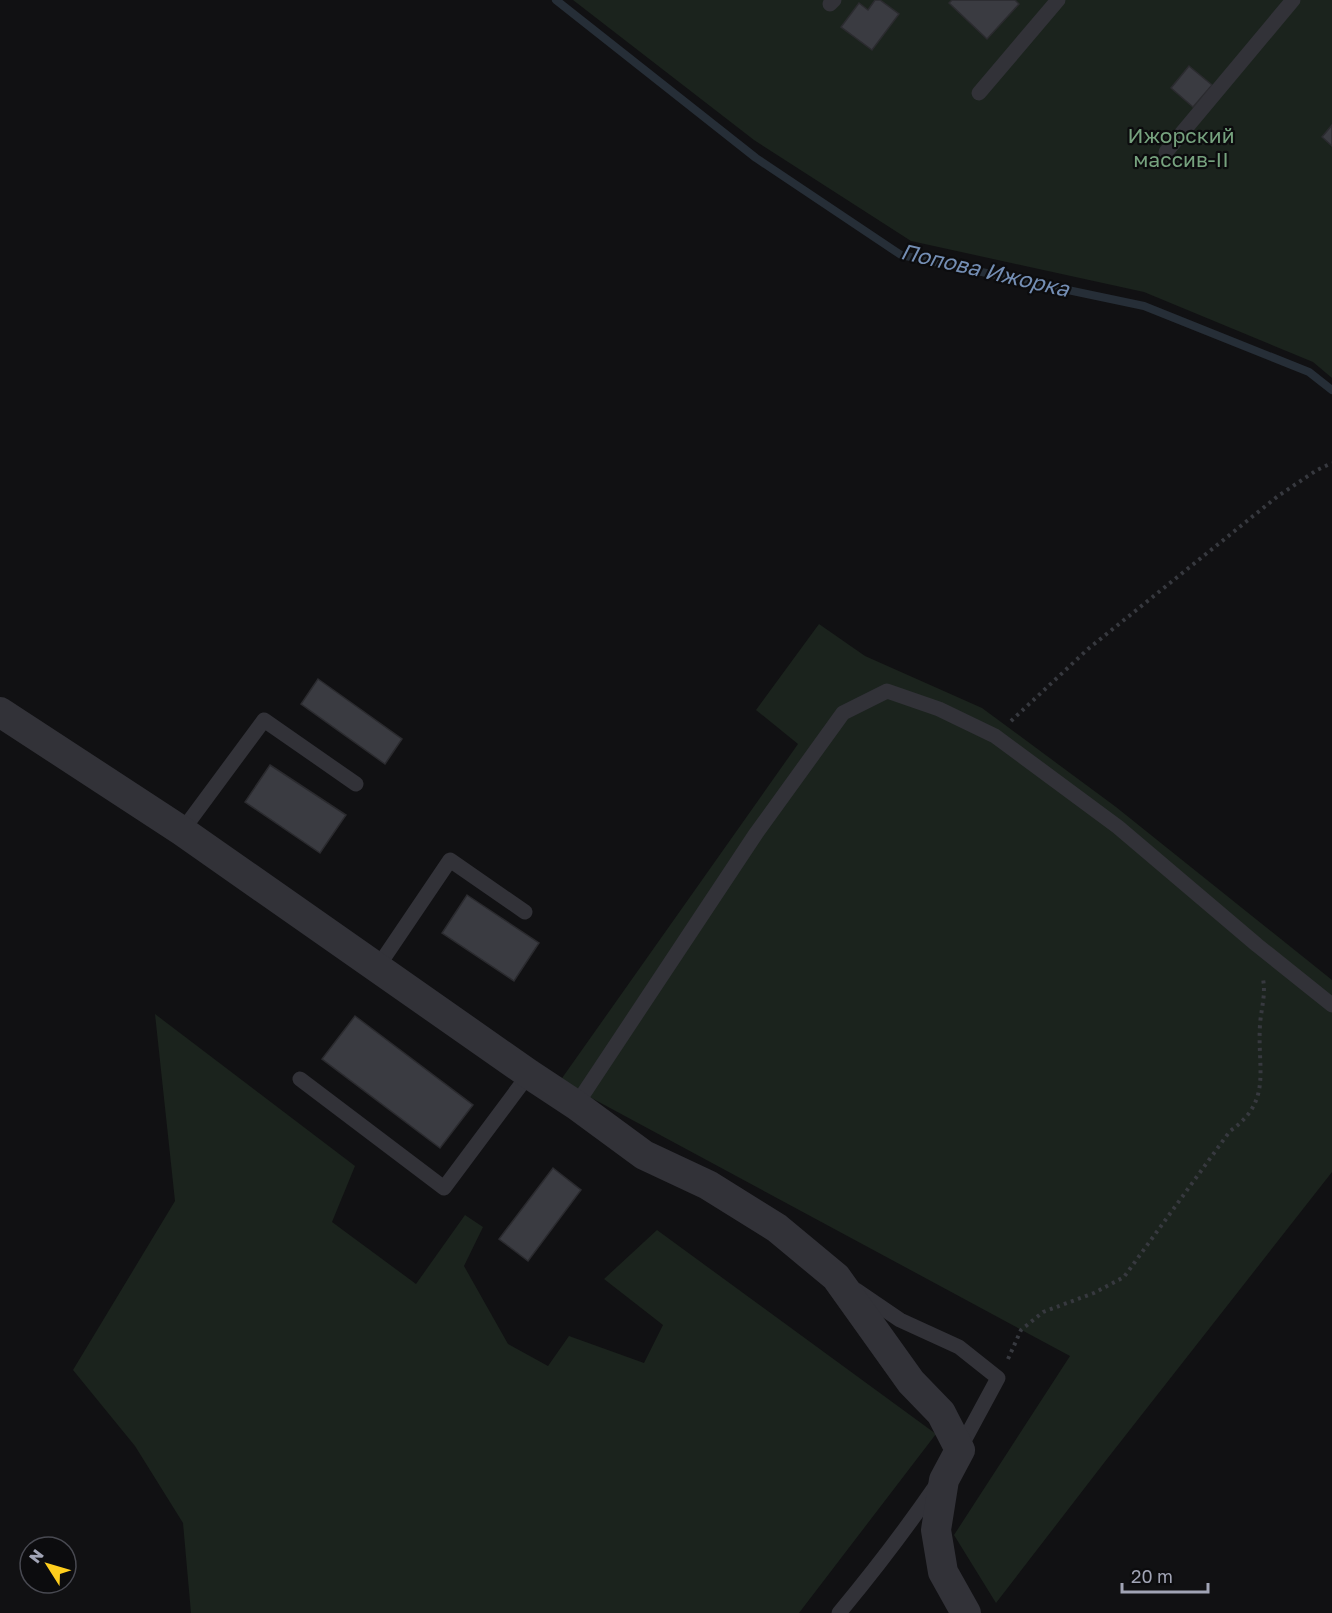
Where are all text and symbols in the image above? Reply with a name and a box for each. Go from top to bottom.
park label: Ижорский массив-II [1128,122,1235,172]
water label: Попова Ижорка [898,237,1073,302]
north arrow [18,1535,78,1595]
text: N [24,1545,48,1567]
scale bar [1122,1556,1208,1594]
text: 20 m [1131,1565,1173,1587]

